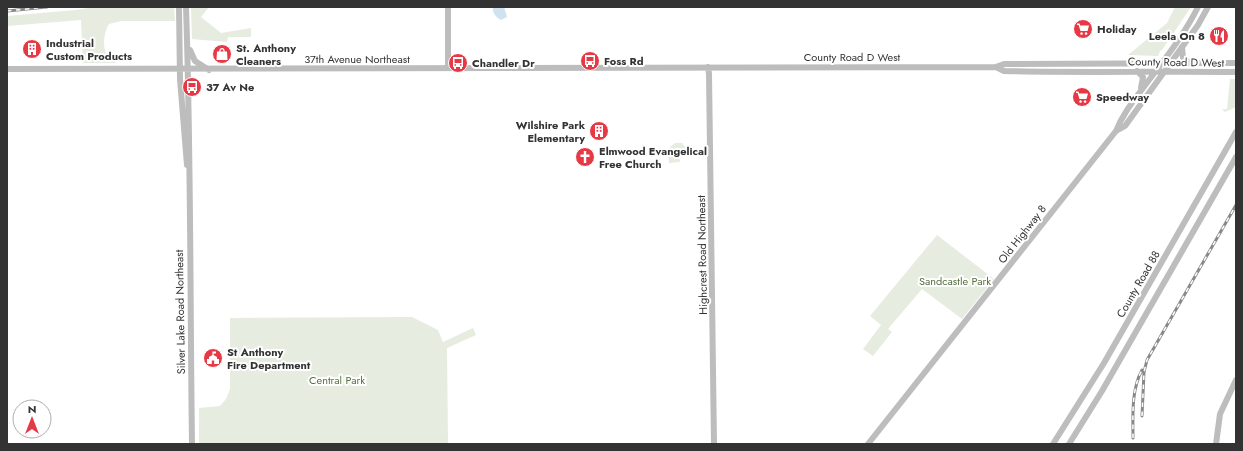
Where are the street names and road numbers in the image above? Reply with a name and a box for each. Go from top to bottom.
street label: County Road D West [804,49,901,65]
street label: 37th Avenue Northeast [304,51,410,67]
street label: County Road D West [1128,53,1225,71]
street label: Highcrest Road Northeast [693,195,711,315]
street label: Old Highway 8 [994,201,1050,267]
street label: County Road 88 [1112,248,1164,320]
street label: Silver Lake Road Northeast [171,249,189,374]

